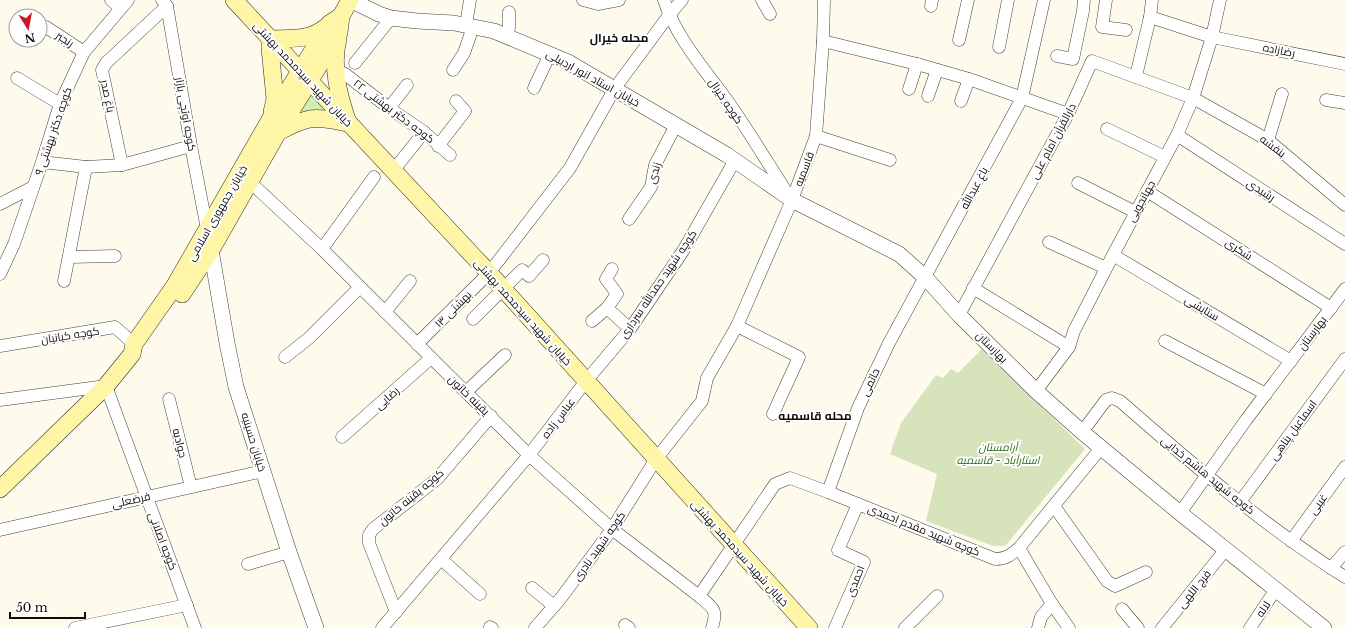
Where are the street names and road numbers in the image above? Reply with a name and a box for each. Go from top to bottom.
street label: خیابان شهید سیدمحمد بهشتی [251,18,355,130]
street label: رنجبر [52,27,77,50]
street label: رضازاده [1262,40,1297,60]
street label: خیابان استاد انور اردبیلی [544,46,642,110]
street label: کوچه اوتچی بازار [172,75,199,152]
street label: کوچه دکتر بهشتی ۲۲ [351,76,437,146]
street label: کوچه خیرال [706,76,746,126]
street label: باغ صدر [97,77,118,114]
street label: کوچه دکتر بهشتی ۹ [31,85,75,177]
street label: دارالقرآن امام علی [1027,101,1080,182]
street label: بنفشه [1257,132,1289,160]
street label: قاسمیه [791,150,817,188]
street label: زندی [644,161,664,185]
street label: خیابان جمهوری اسلامی [184,163,250,263]
street label: باغ عبدالله [956,164,992,212]
street label: رشیدی [1244,176,1278,204]
street label: جهانجویی [1124,178,1158,224]
street label: کوچه شهید حمدالله سرداری [616,226,700,341]
street label: شکری [1223,235,1255,263]
street label: خیابان شهید سیدمحمد بهشتی [471,256,575,368]
street label: بهشتی ۱۳ [432,288,474,330]
street label: ستایشی [1182,292,1222,324]
street label: بهارستان [1295,313,1329,353]
street label: کوچه کیانیان [40,323,100,347]
street label: بهارستان [973,328,1011,366]
street label: حاتمی [857,366,883,398]
street label: یقینه خاتون [445,372,493,418]
street label: رضایی [372,383,402,413]
street label: عباس زاده [538,395,578,441]
street label: اسماعیل پناهی [1266,397,1320,463]
street label: خیابان حسینیه [238,411,270,473]
street label: جوادیه [170,427,190,459]
street label: کوچه شهید هاشم خدایی [1158,433,1258,518]
street label: کوچه یقینه خاتون [376,466,447,528]
street label: فرضعلی [110,489,152,511]
street label: غیبی [1306,491,1330,517]
street label: خیابان شهید سیدمحمد بهشتی [688,497,792,609]
street label: کوچه شهید مقدم احمدی [865,501,982,560]
street label: کوچه شهید نادری [570,508,628,583]
street label: کوچه اصلانی [146,510,180,572]
street label: احمدی [842,563,868,599]
street label: فرج اللهی [1174,567,1215,612]
street label: لاله [1253,598,1273,620]

